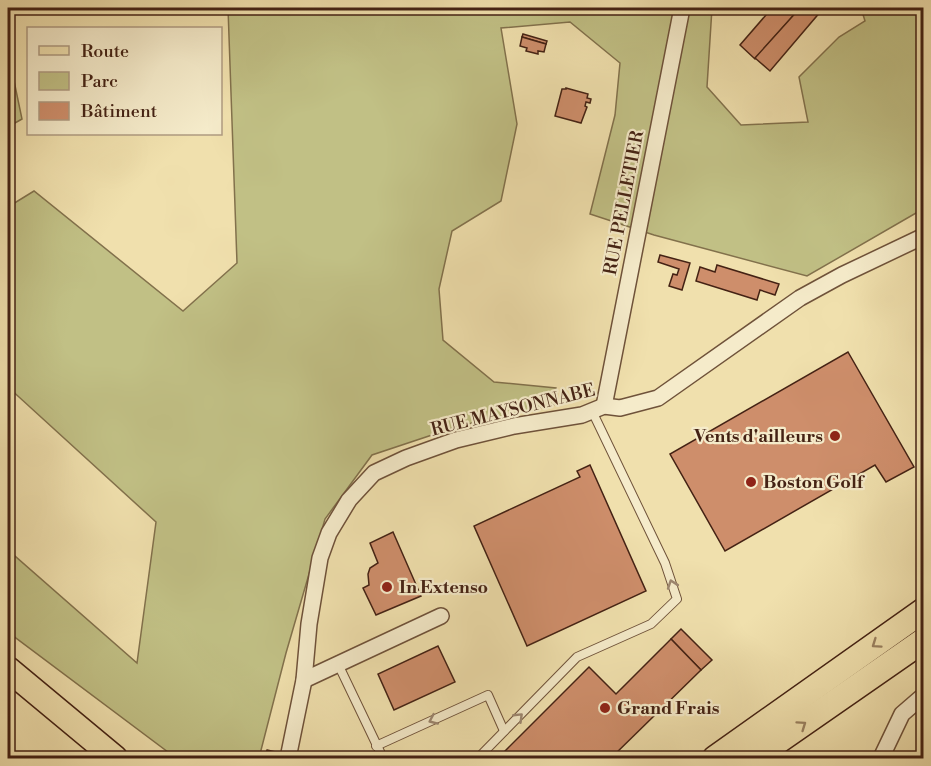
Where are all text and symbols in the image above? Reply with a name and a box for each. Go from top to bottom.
legend [27,27,222,135]
text: Route [81,40,129,63]
text: Parc [81,70,118,93]
text: Bâtiment [80,100,158,123]
street label: RUE PELLETIER [599,128,649,277]
street label: RUE MAYSONNABE [428,378,598,442]
place label: Vents d'ailleurs [693,425,823,448]
marker: Vents d'ailleurs [828,429,842,443]
place label: Boston Golf [763,471,866,494]
marker: Boston Golf [744,475,758,489]
place label: In Extenso [399,576,488,599]
one-way arrow [667,579,680,590]
marker: In Extenso [380,580,394,594]
one-way arrow [871,637,882,648]
place label: Grand Frais [617,697,720,720]
marker: Grand Frais [598,701,612,715]
one-way arrow [428,713,439,725]
one-way arrow [512,713,523,724]
one-way arrow [796,721,807,732]

